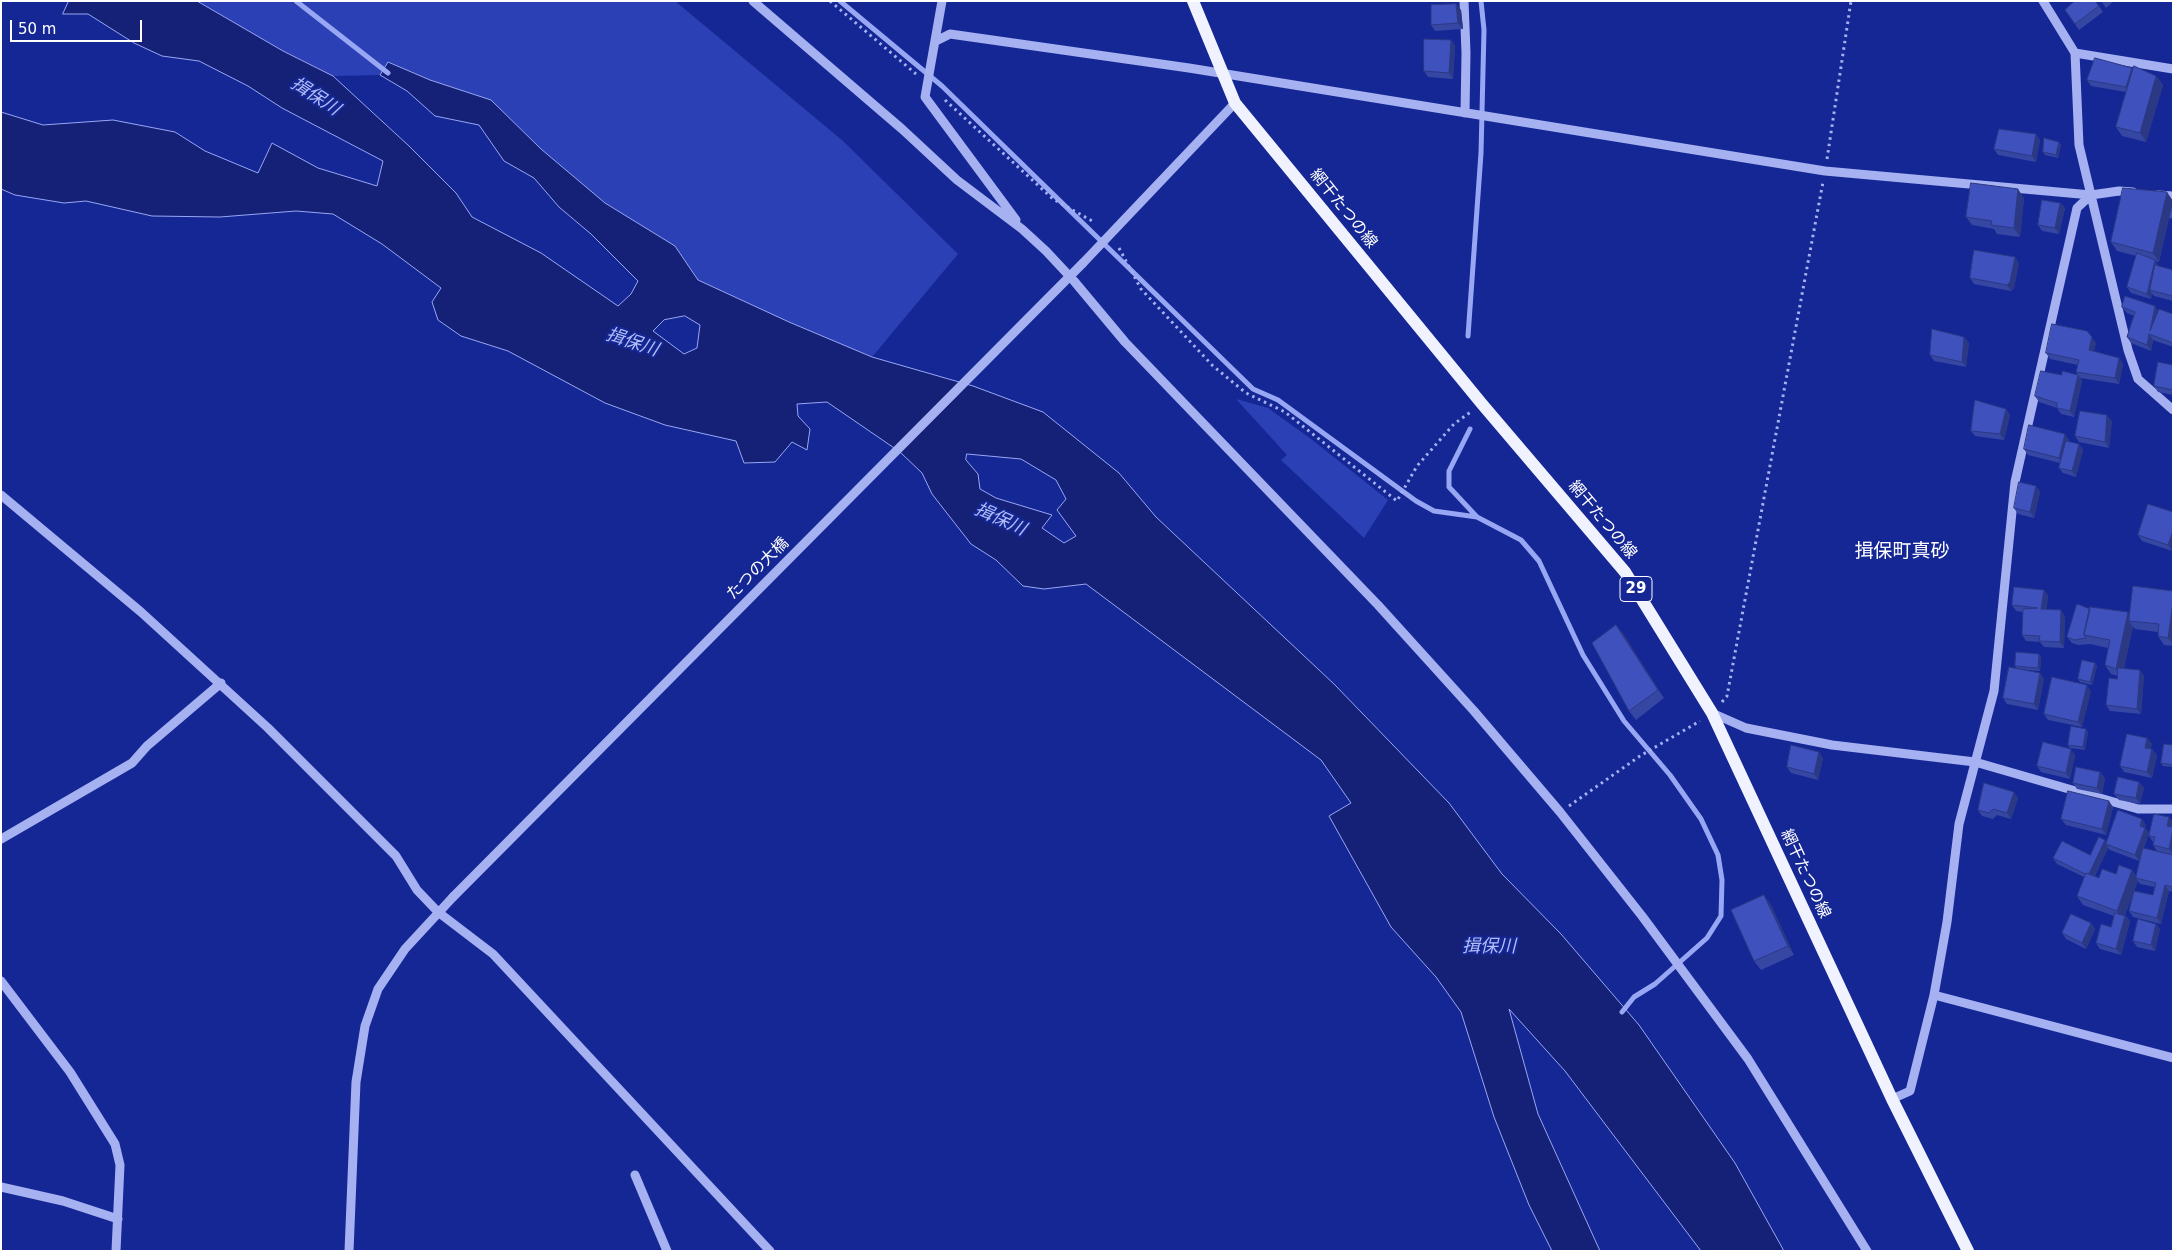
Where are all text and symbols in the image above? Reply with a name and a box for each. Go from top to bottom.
scale bar [12,10,145,42]
text: 50 m [18,20,56,38]
water label: 揖保川 [286,73,344,121]
street label: 網干たつの線 [1305,166,1381,252]
water label: 揖保川 [603,324,661,362]
street label: 網干たつの線 [1564,477,1640,563]
water label: 揖保川 [971,499,1029,541]
street label: たつの大橋 [723,534,793,604]
district label: 揖保町真砂 [1855,541,1949,563]
road number: 29 [1620,576,1652,602]
street label: 網干たつの線 [1776,826,1834,922]
water label: 揖保川 [1462,936,1516,958]

